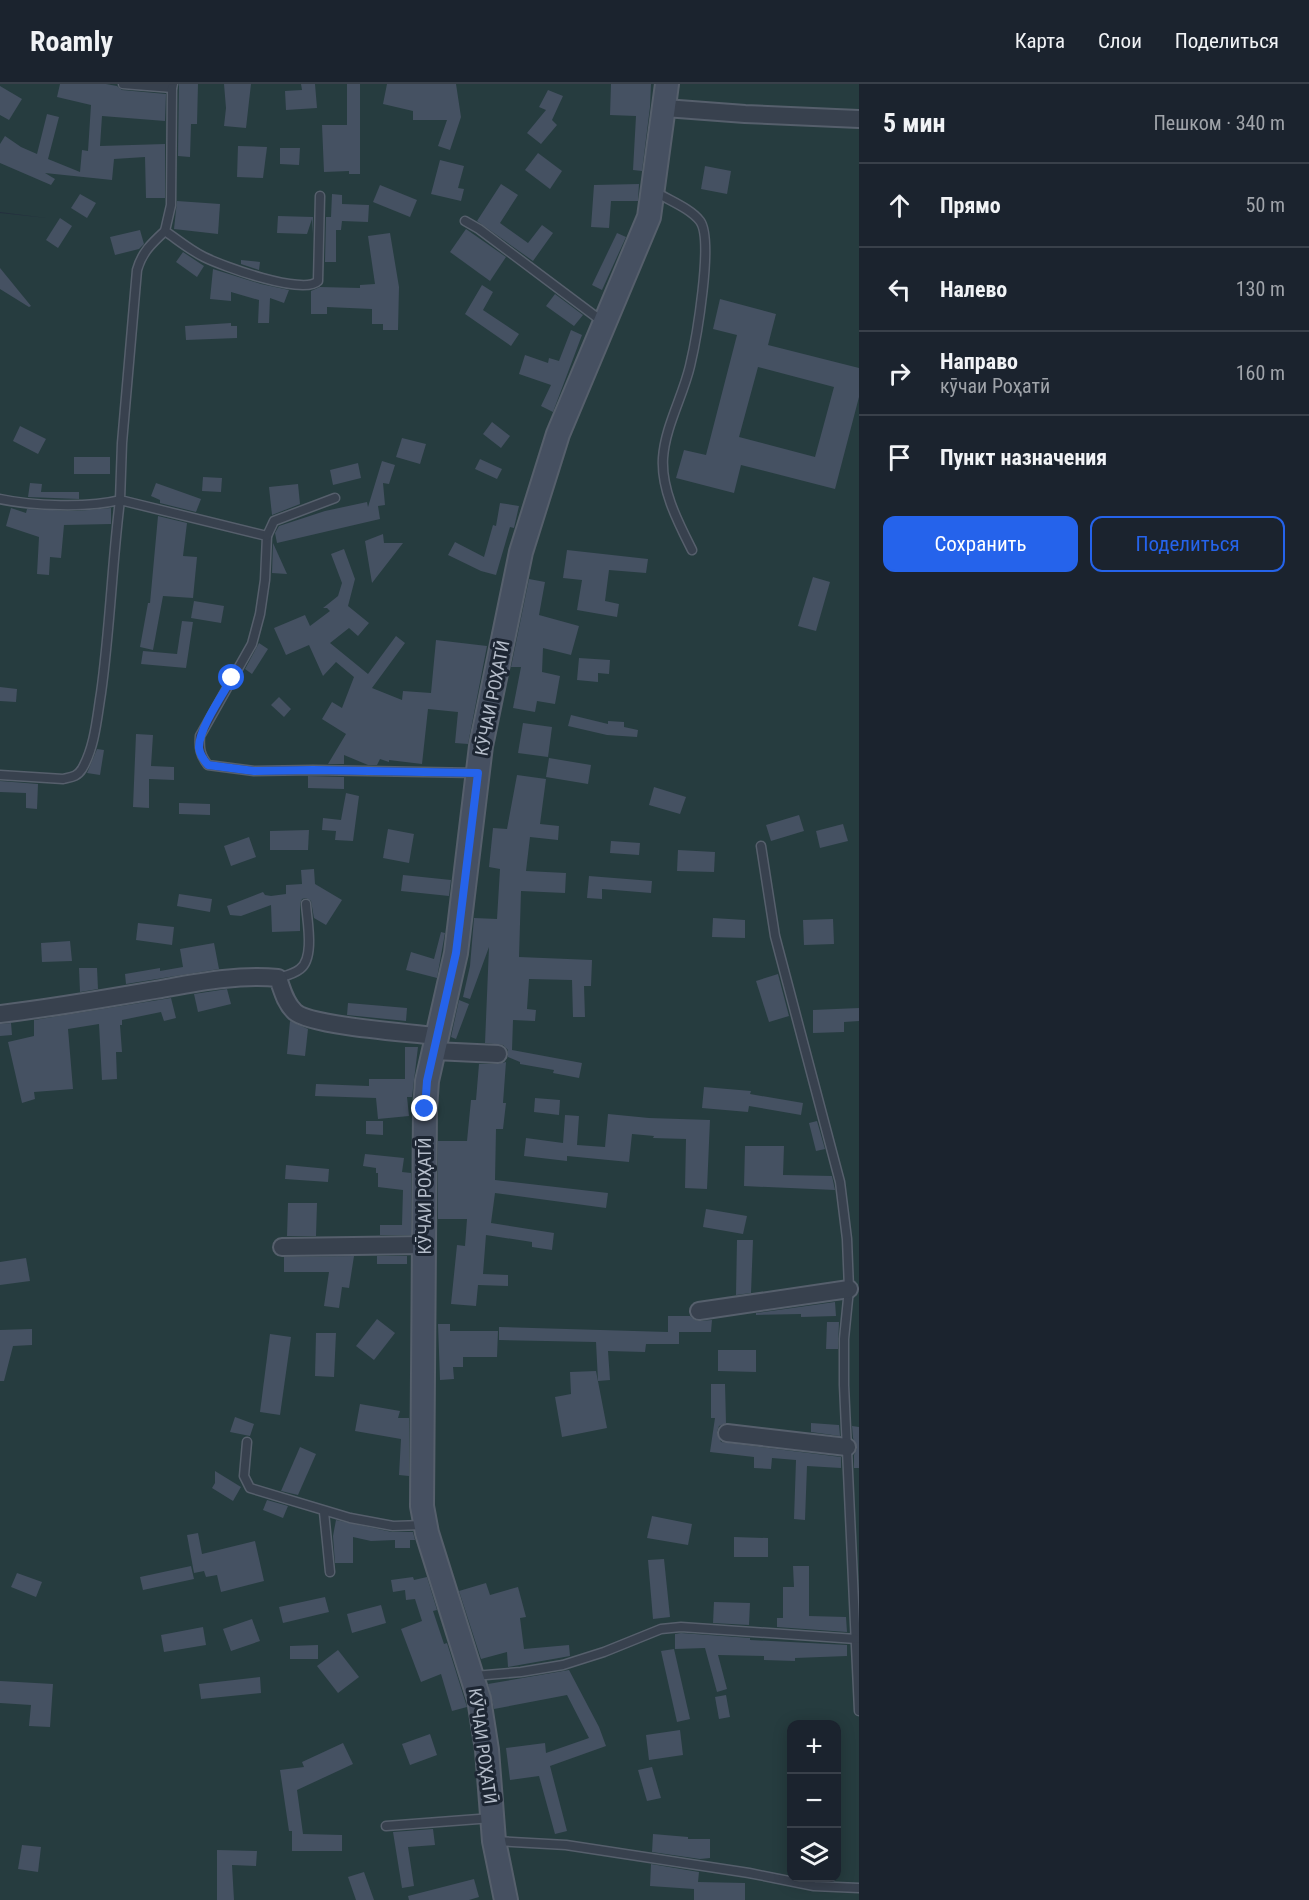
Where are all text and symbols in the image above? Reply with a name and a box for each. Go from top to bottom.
text: Roamly [30,25,113,58]
text: Карта [1015,29,1065,53]
text: Слои [1098,29,1142,53]
text: Поделиться [1175,29,1279,53]
text: 5 мин [883,108,945,138]
text: Пешком · 340 m [1153,111,1285,135]
icon: ahead [883,189,916,222]
text: Прямо [940,193,1001,218]
text: 50 m [1246,193,1285,217]
icon: left [883,273,916,306]
text: Налево [940,277,1007,302]
text: 130 m [1236,277,1285,301]
text: Направо [940,349,1018,374]
icon: right [883,357,916,390]
text: 160 m [1236,361,1285,385]
text: кӯчаи Роҳатӣ [940,374,1050,398]
icon: arrive [883,441,916,474]
text: Пункт назначения [940,445,1107,470]
button: Сохранить [883,516,1078,572]
button: Поделиться [1090,516,1285,572]
street label: КӮЧАИ РОҲАТӢ [471,639,513,757]
route start [218,664,244,690]
route end [411,1095,437,1121]
street label: КӮЧАИ РОҲАТӢ [414,1137,435,1255]
street label: КӮЧАИ РОҲАТӢ [464,1687,502,1805]
map controls [787,1720,841,1882]
button: + [787,1720,841,1774]
button: − [787,1774,841,1828]
button: layers [787,1828,841,1882]

